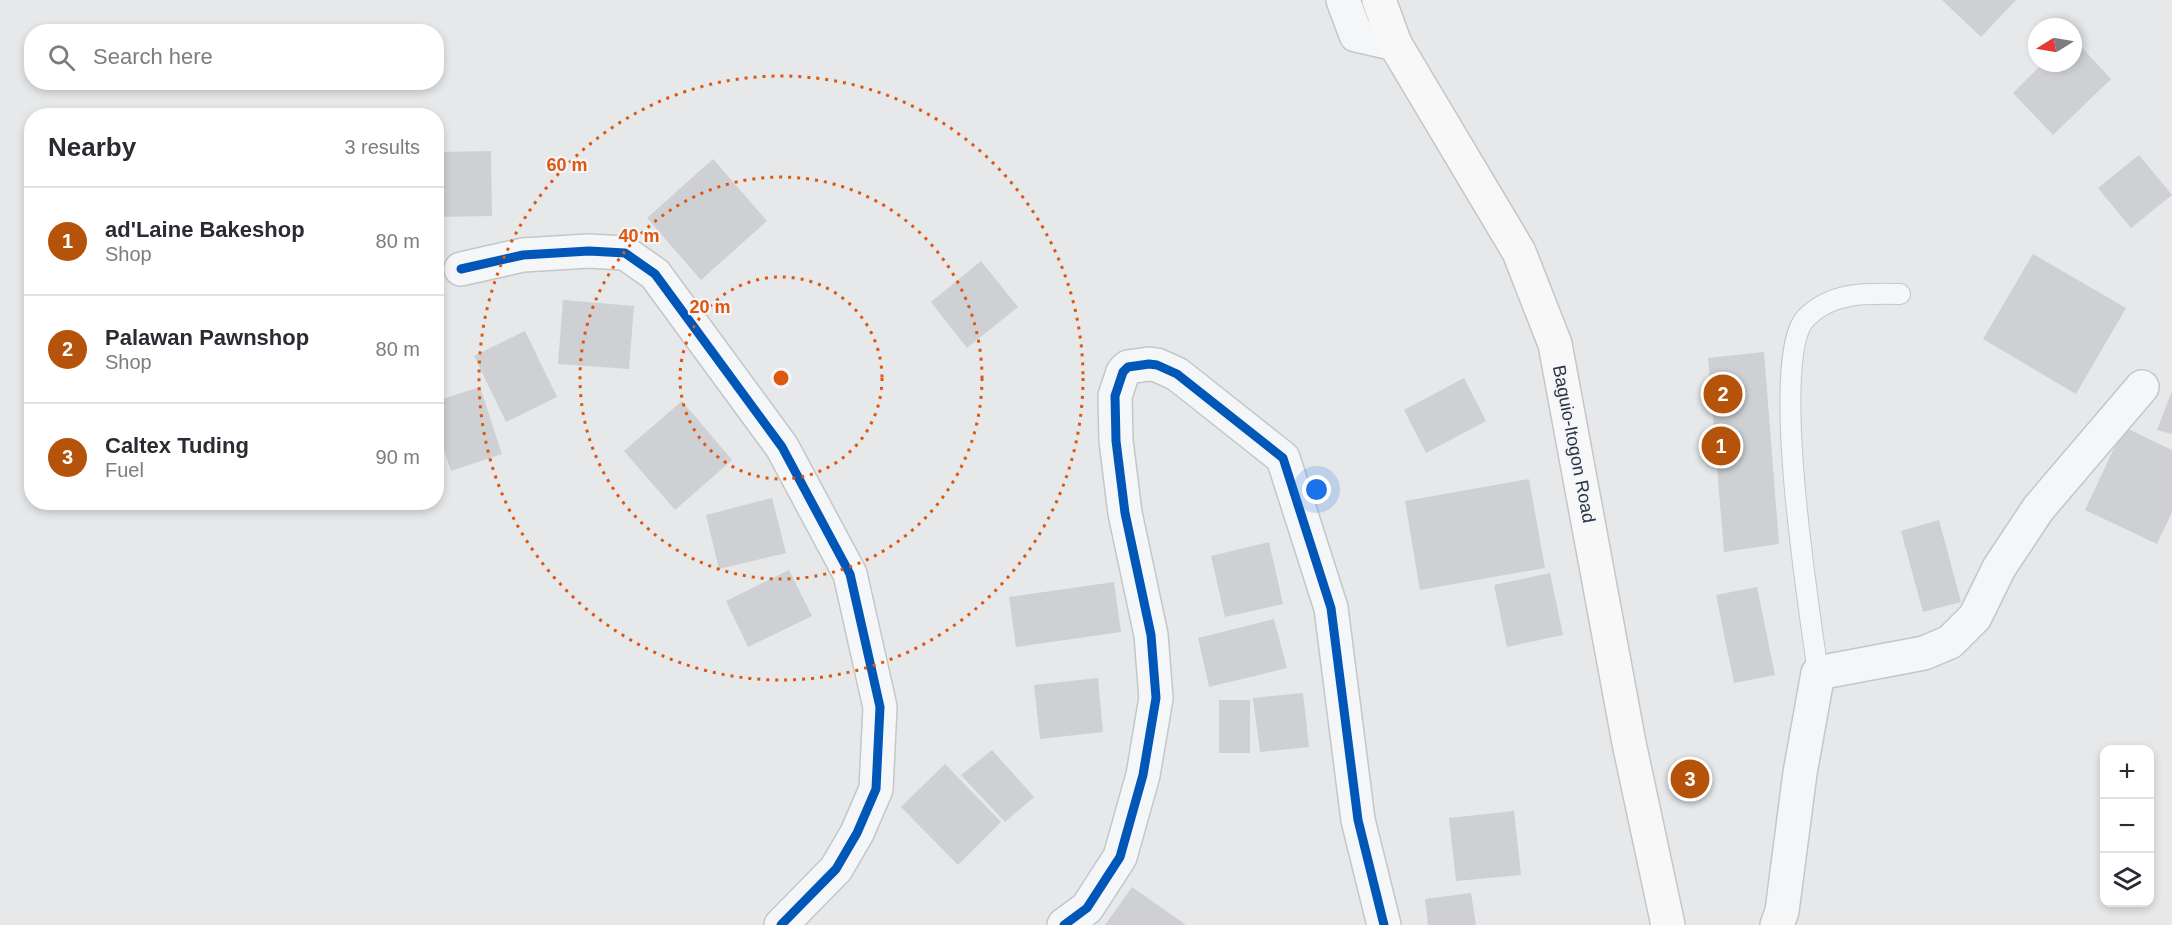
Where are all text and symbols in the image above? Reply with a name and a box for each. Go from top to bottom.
north arrow [2028,18,2082,72]
search box [24,24,444,90]
icon: search [45,41,78,74]
text: Search here [93,44,213,69]
text: Nearby [48,132,136,162]
text: 3 results [344,136,420,158]
text: 60 m [546,155,588,175]
text: ad'Laine Bakeshop [105,217,305,242]
text: 40 m [618,226,660,246]
text: 1 [62,230,73,252]
text: 80 m [376,230,420,252]
text: Shop [105,243,152,265]
text: 20 m [689,297,731,317]
text: Palawan Pawnshop [105,325,309,350]
text: 2 [62,338,73,360]
text: 80 m [376,338,420,360]
text: Shop [105,351,152,373]
street label: Baguio-Itogon Road [1549,364,1599,524]
centre of rings [771,368,791,388]
pin: 2 [1704,372,1742,416]
pin: 1 [1702,424,1740,468]
text: Caltex Tuding [105,433,249,458]
text: 3 [62,446,73,468]
text: 90 m [376,446,420,468]
text: Fuel [105,459,144,481]
your location [1302,475,1331,504]
map controls [2100,745,2154,907]
button: + [2100,745,2154,799]
pin: 3 [1670,756,1710,802]
button: − [2100,799,2154,853]
button: layers [2100,853,2154,907]

